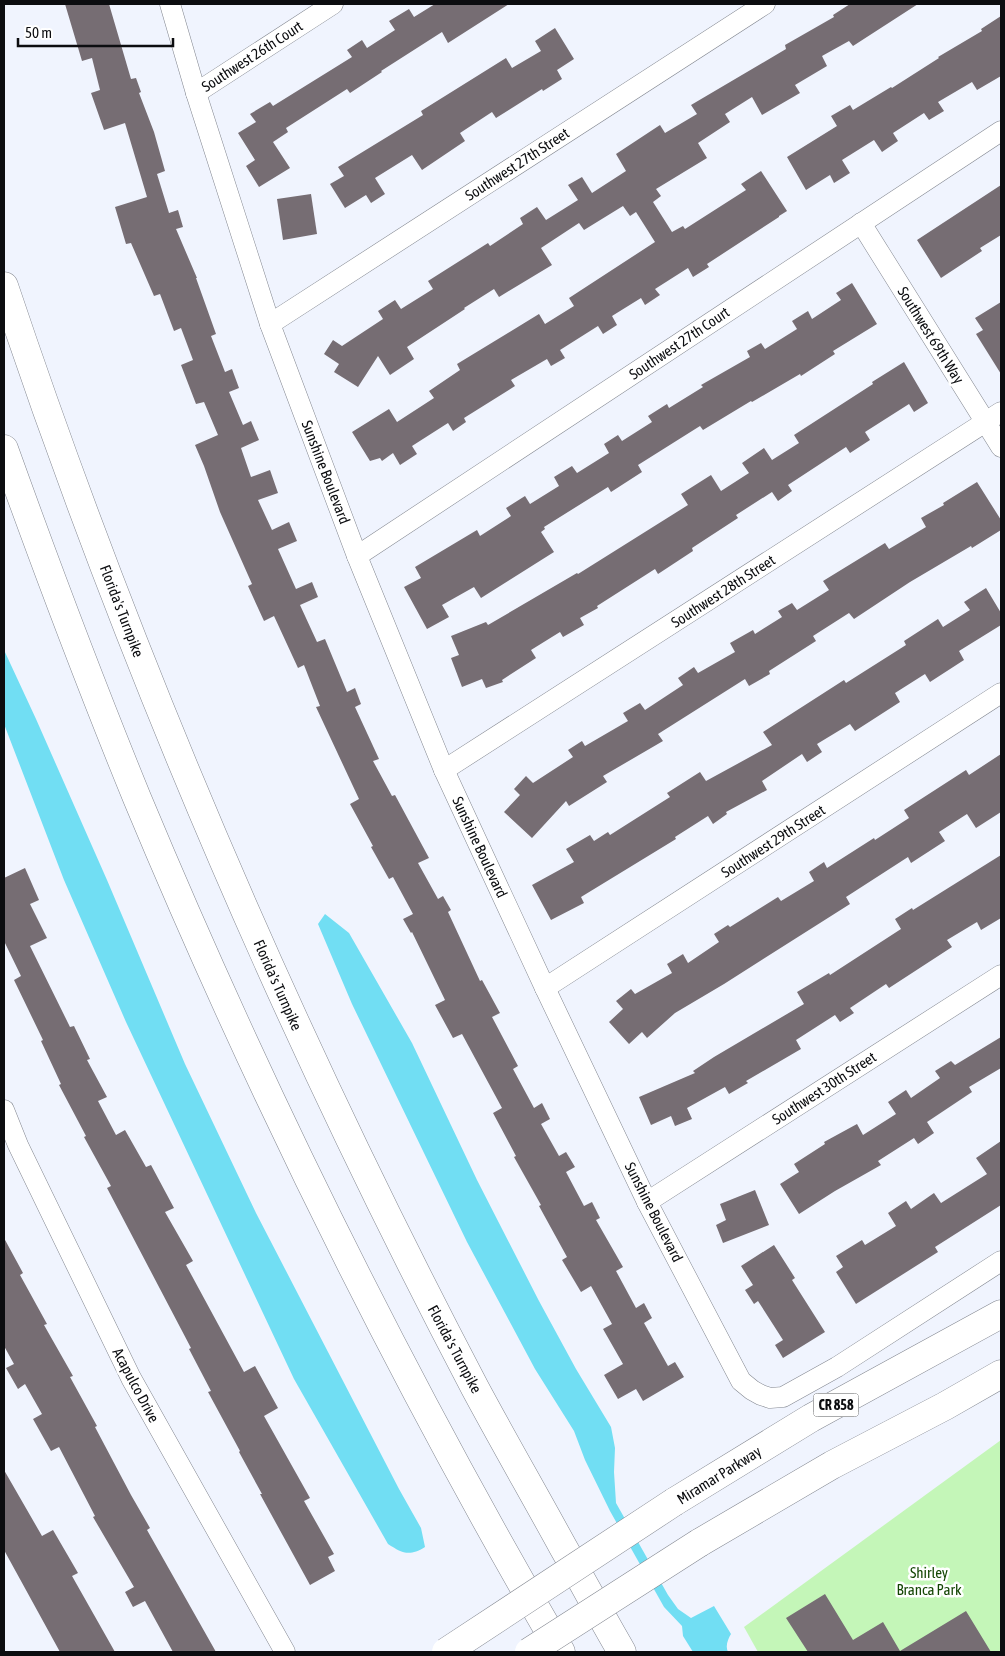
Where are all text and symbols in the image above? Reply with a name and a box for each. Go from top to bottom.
scale bar [18,15,172,47]
street label: Southwest 26th Court [198,17,306,95]
text: 50 m [25,24,52,41]
street label: Southwest 27th Street [462,124,572,204]
street label: Southwest 69th Way [894,284,968,386]
street label: Southwest 27th Court [626,303,732,383]
street label: Sunshine Boulevard [298,418,354,526]
street label: Southwest 28th Street [668,551,778,631]
street label: Florida's Turnpike [97,563,147,660]
street label: Sunshine Boulevard [449,794,511,900]
street label: Southwest 29th Street [718,801,828,881]
street label: Florida's Turnpike [250,937,306,1033]
street label: Southwest 30th Street [769,1048,879,1128]
street label: Sunshine Boulevard [622,1159,686,1265]
street label: Florida's Turnpike [425,1302,485,1396]
street label: Acapulco Drive [109,1345,163,1425]
road number: CR 858 [814,1394,858,1416]
street label: Miramar Parkway [674,1442,764,1508]
park label: Shirley Branca Park [896,1564,962,1598]

